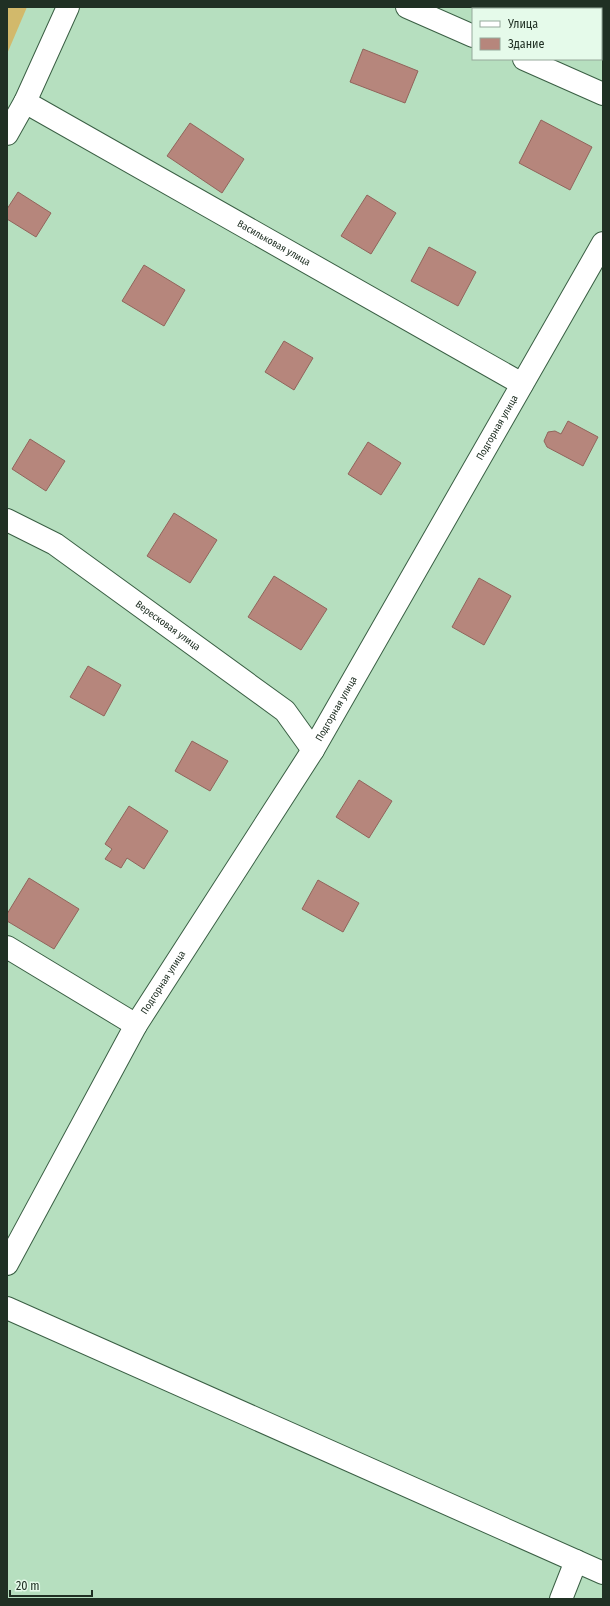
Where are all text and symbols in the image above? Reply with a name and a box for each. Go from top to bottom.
legend [472,8,602,60]
text: Улица [507,17,538,31]
text: Здание [508,37,544,51]
street label: Васильковая улица [235,218,312,269]
street label: Подгорная улица [474,393,521,462]
street label: Вересковая улица [133,598,203,653]
street label: Подгорная улица [313,674,360,744]
street label: Подгорная улица [138,949,188,1017]
scale bar [10,1572,92,1598]
text: 20 m [16,1579,40,1593]

